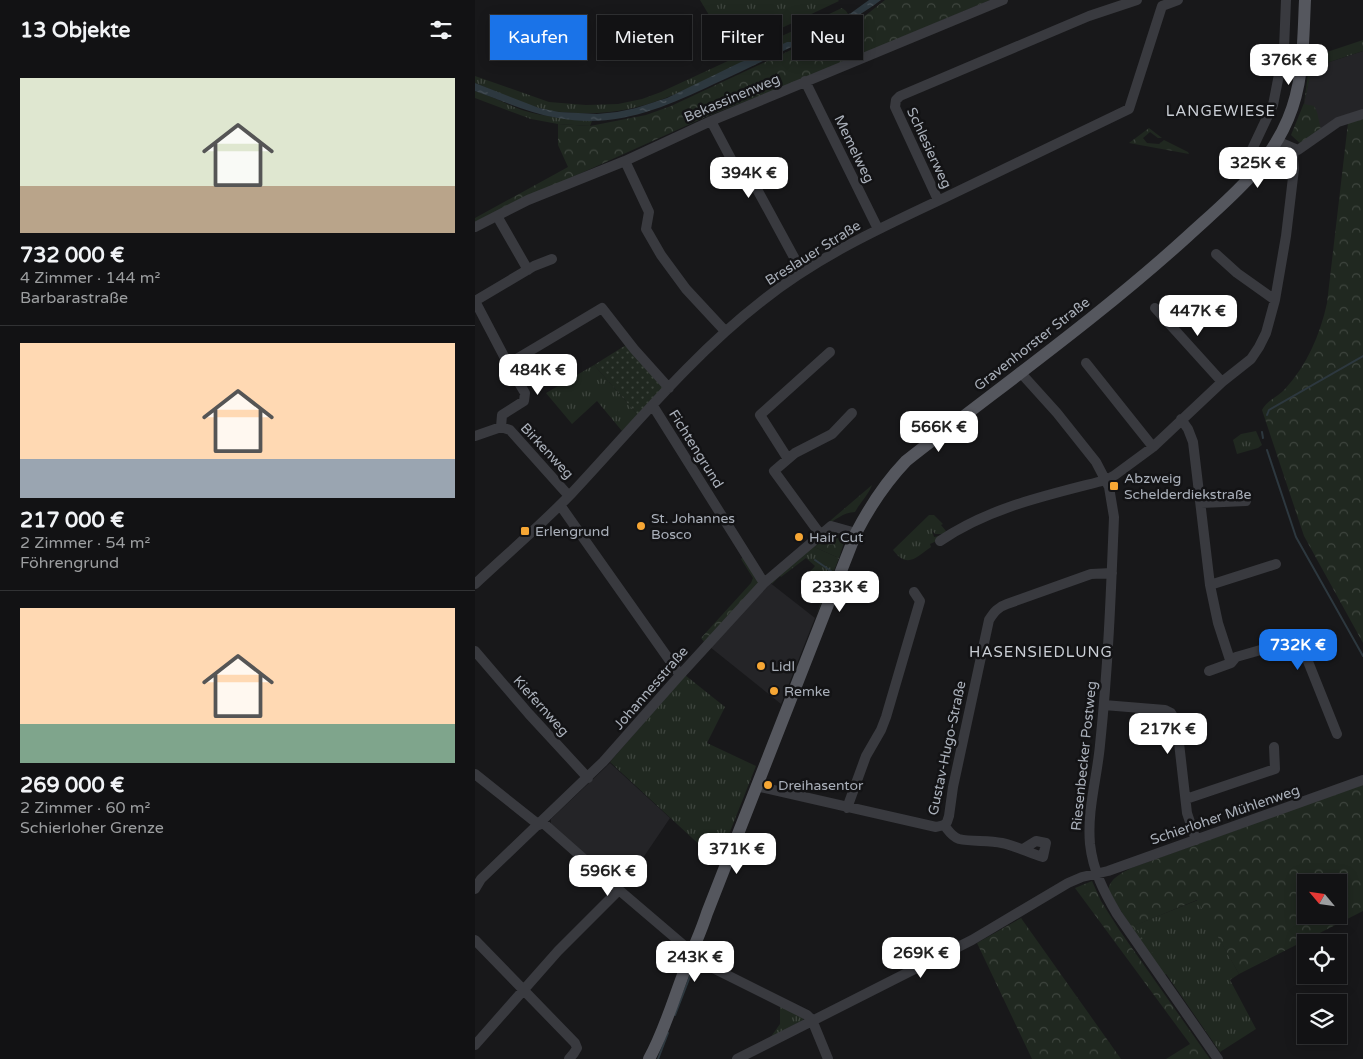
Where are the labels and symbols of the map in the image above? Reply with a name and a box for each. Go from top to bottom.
pin: 376K € [1248,44,1330,86]
street label: Bekassinenweg [682,70,782,126]
district label: LANGEWIESE [1166,102,1276,120]
street label: Schlesierweg [903,105,955,191]
street label: Memelweg [830,112,878,186]
pin: 325K € [1217,146,1299,189]
pin: 394K € [708,156,790,199]
street label: Breslauer Straße [762,217,864,289]
street label: Gravenhorster Straße [971,294,1093,394]
pin: 447K € [1157,294,1239,337]
pin: 484K € [497,354,579,396]
street label: Fichtengrund [665,407,727,491]
pin: 566K € [898,410,980,453]
street label: Birkenweg [517,420,577,482]
place label: Abzweig Schelderdiekstraße [1124,470,1251,503]
marker: Abzweig Schelderdiekstraße [1108,480,1120,492]
place label: St. Johannes Bosco [651,510,735,543]
marker: St. Johannes Bosco [635,520,647,532]
place label: Erlengrund [535,523,609,540]
marker: Erlengrund [519,525,531,537]
place label: Hair Cut [809,529,864,546]
marker: Hair Cut [793,531,805,543]
pin: 233K € [799,570,881,613]
pin: 732K € [1257,628,1339,671]
street label: Johannesstraße [610,643,692,733]
district label: HASENSIEDLUNG [969,643,1113,661]
place label: Lidl [771,658,795,675]
marker: Lidl [755,660,767,672]
street label: Kiefernweg [510,672,572,740]
street label: Gustav-Hugo-Straße [924,679,970,817]
street label: Riesenbecker Postweg [1068,680,1100,832]
place label: Remke [784,683,830,700]
marker: Remke [768,685,780,697]
pin: 217K € [1127,712,1209,755]
place label: Dreihasentor [778,777,864,794]
marker: Dreihasentor [762,779,774,791]
street label: Schierloher Mühlenweg [1148,781,1302,849]
pin: 371K € [696,832,778,875]
pin: 596K € [567,854,649,897]
north arrow [1297,874,1347,924]
pin: 269K € [880,936,962,979]
pin: 243K € [654,940,736,983]

